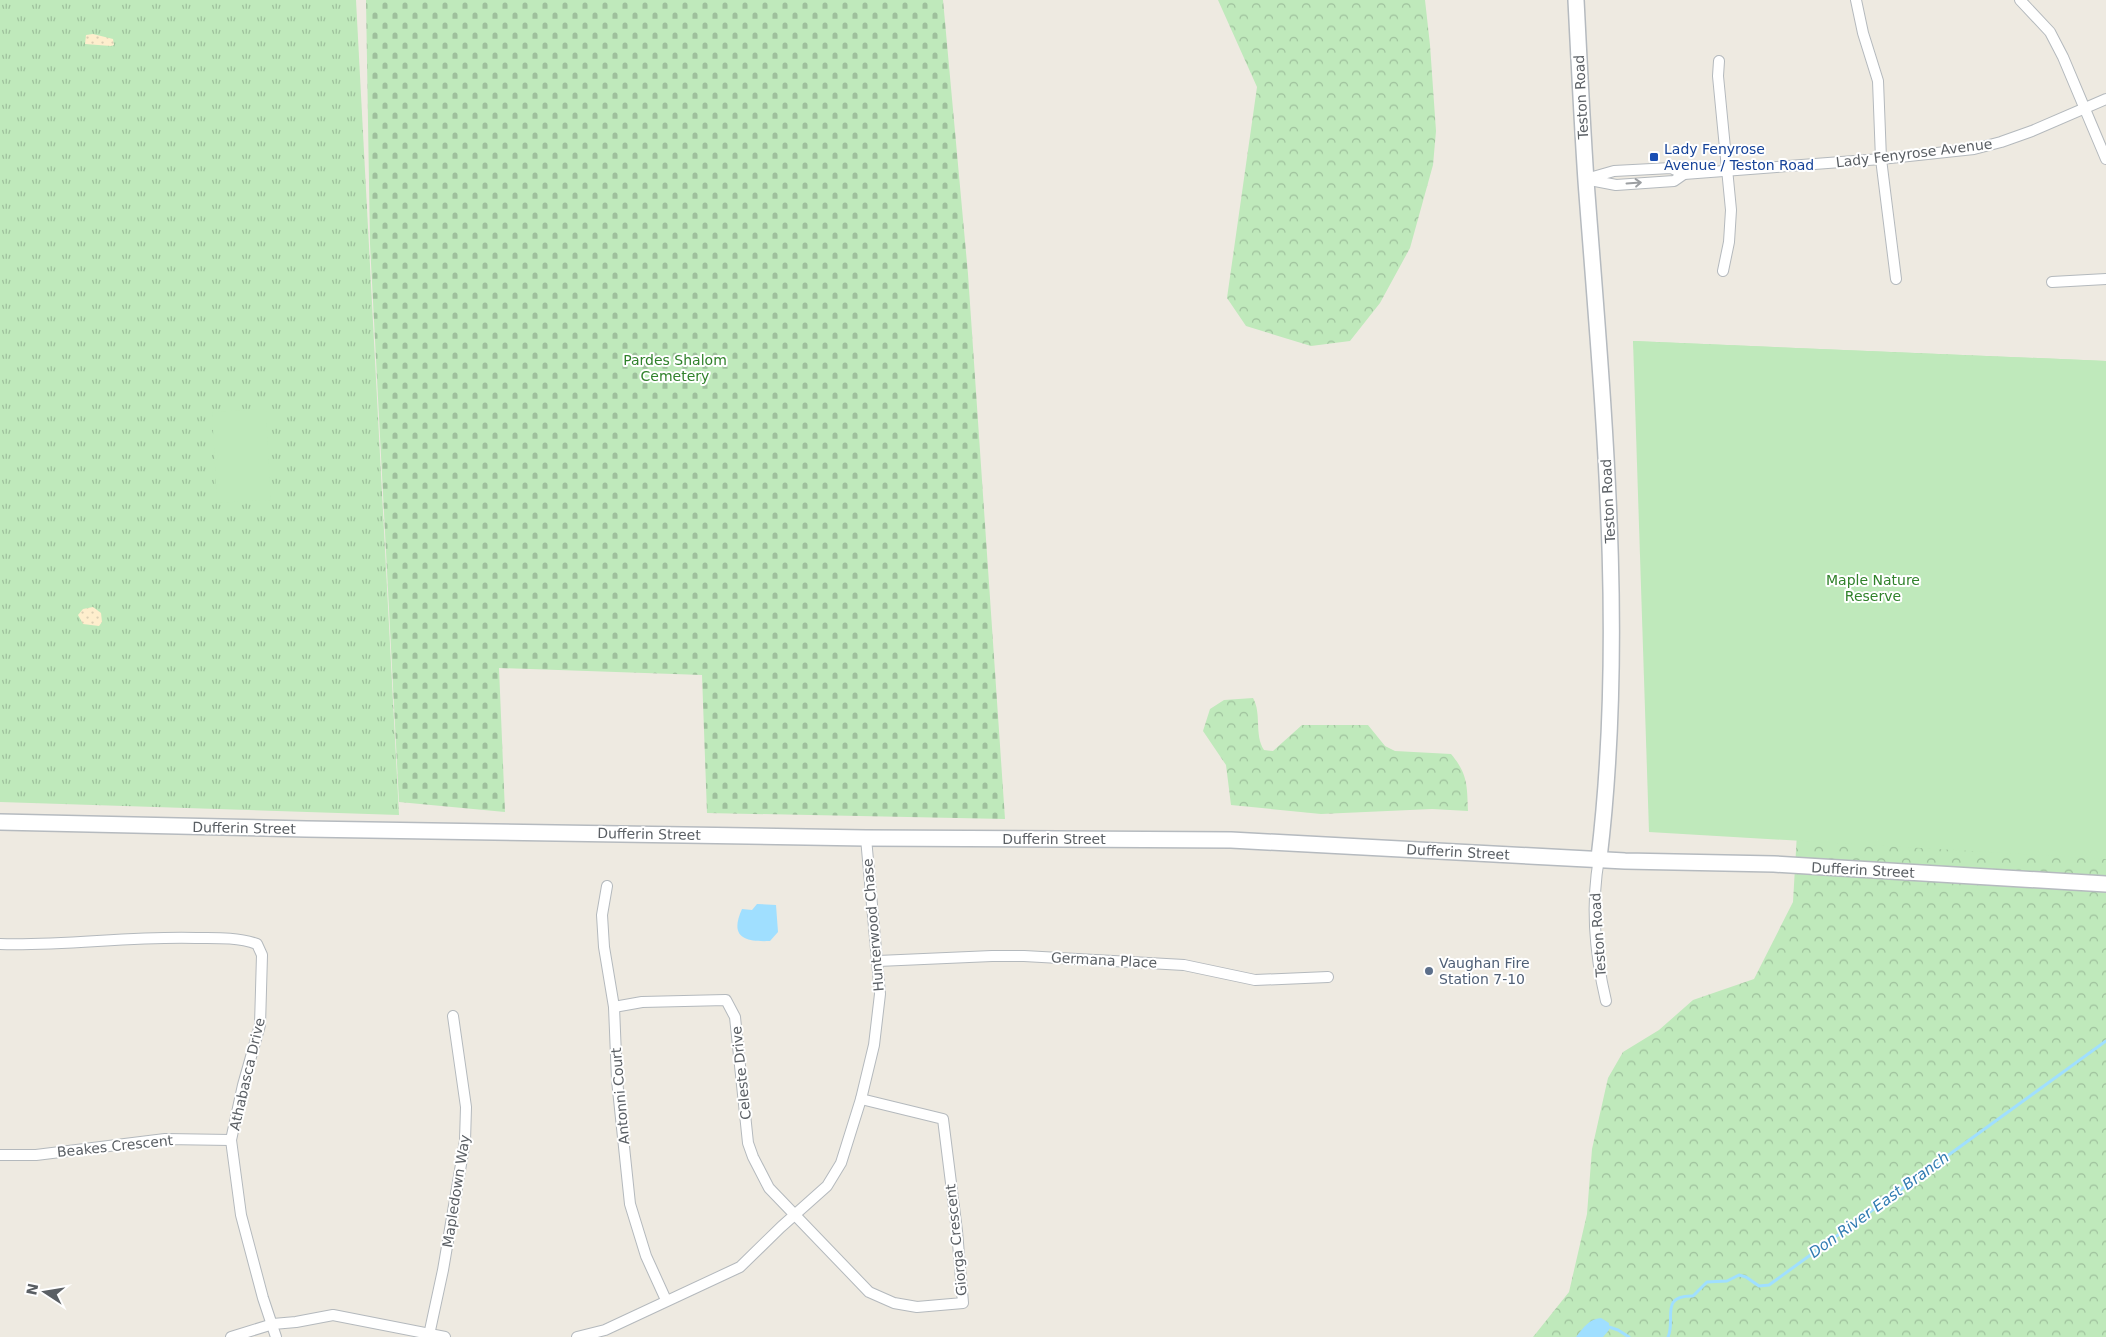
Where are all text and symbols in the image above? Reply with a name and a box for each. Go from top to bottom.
street label: Teston Road [1571,54,1591,141]
street label: Lady Fenyrose Avenue [1835,135,1993,171]
place label: Lady Fenyrose Avenue / Teston Road [1664,141,1814,173]
marker: Lady Fenyrose Avenue / Teston Road [1648,151,1660,163]
one-way arrow [1626,179,1642,188]
park label: Pardes Shalom Cemetery [623,352,727,384]
street label: Teston Road [1598,458,1618,545]
park label: Maple Nature Reserve [1826,572,1920,604]
street label: Dufferin Street [192,819,296,837]
street label: Dufferin Street [597,825,701,843]
street label: Dufferin Street [1002,831,1106,847]
street label: Dufferin Street [1406,841,1511,863]
street label: Hunterwood Chase [859,858,887,992]
street label: Dufferin Street [1811,859,1916,881]
street label: Teston Road [1587,892,1609,979]
street label: Germana Place [1050,949,1158,971]
place label: Vaughan Fire Station 7-10 [1439,955,1530,987]
marker: Vaughan Fire Station 7-10 [1423,965,1435,977]
street label: Athabasca Drive [226,1016,268,1132]
street label: Celeste Drive [728,1025,754,1121]
street label: Antonni Court [608,1046,632,1145]
street label: Beakes Crescent [56,1132,174,1160]
street label: Mapledown Way [439,1133,473,1249]
water label: Don River East Branch [1805,1148,1953,1262]
street label: Giorga Crescent [942,1183,970,1297]
north arrow [20,1267,70,1317]
text: N [23,1282,41,1297]

